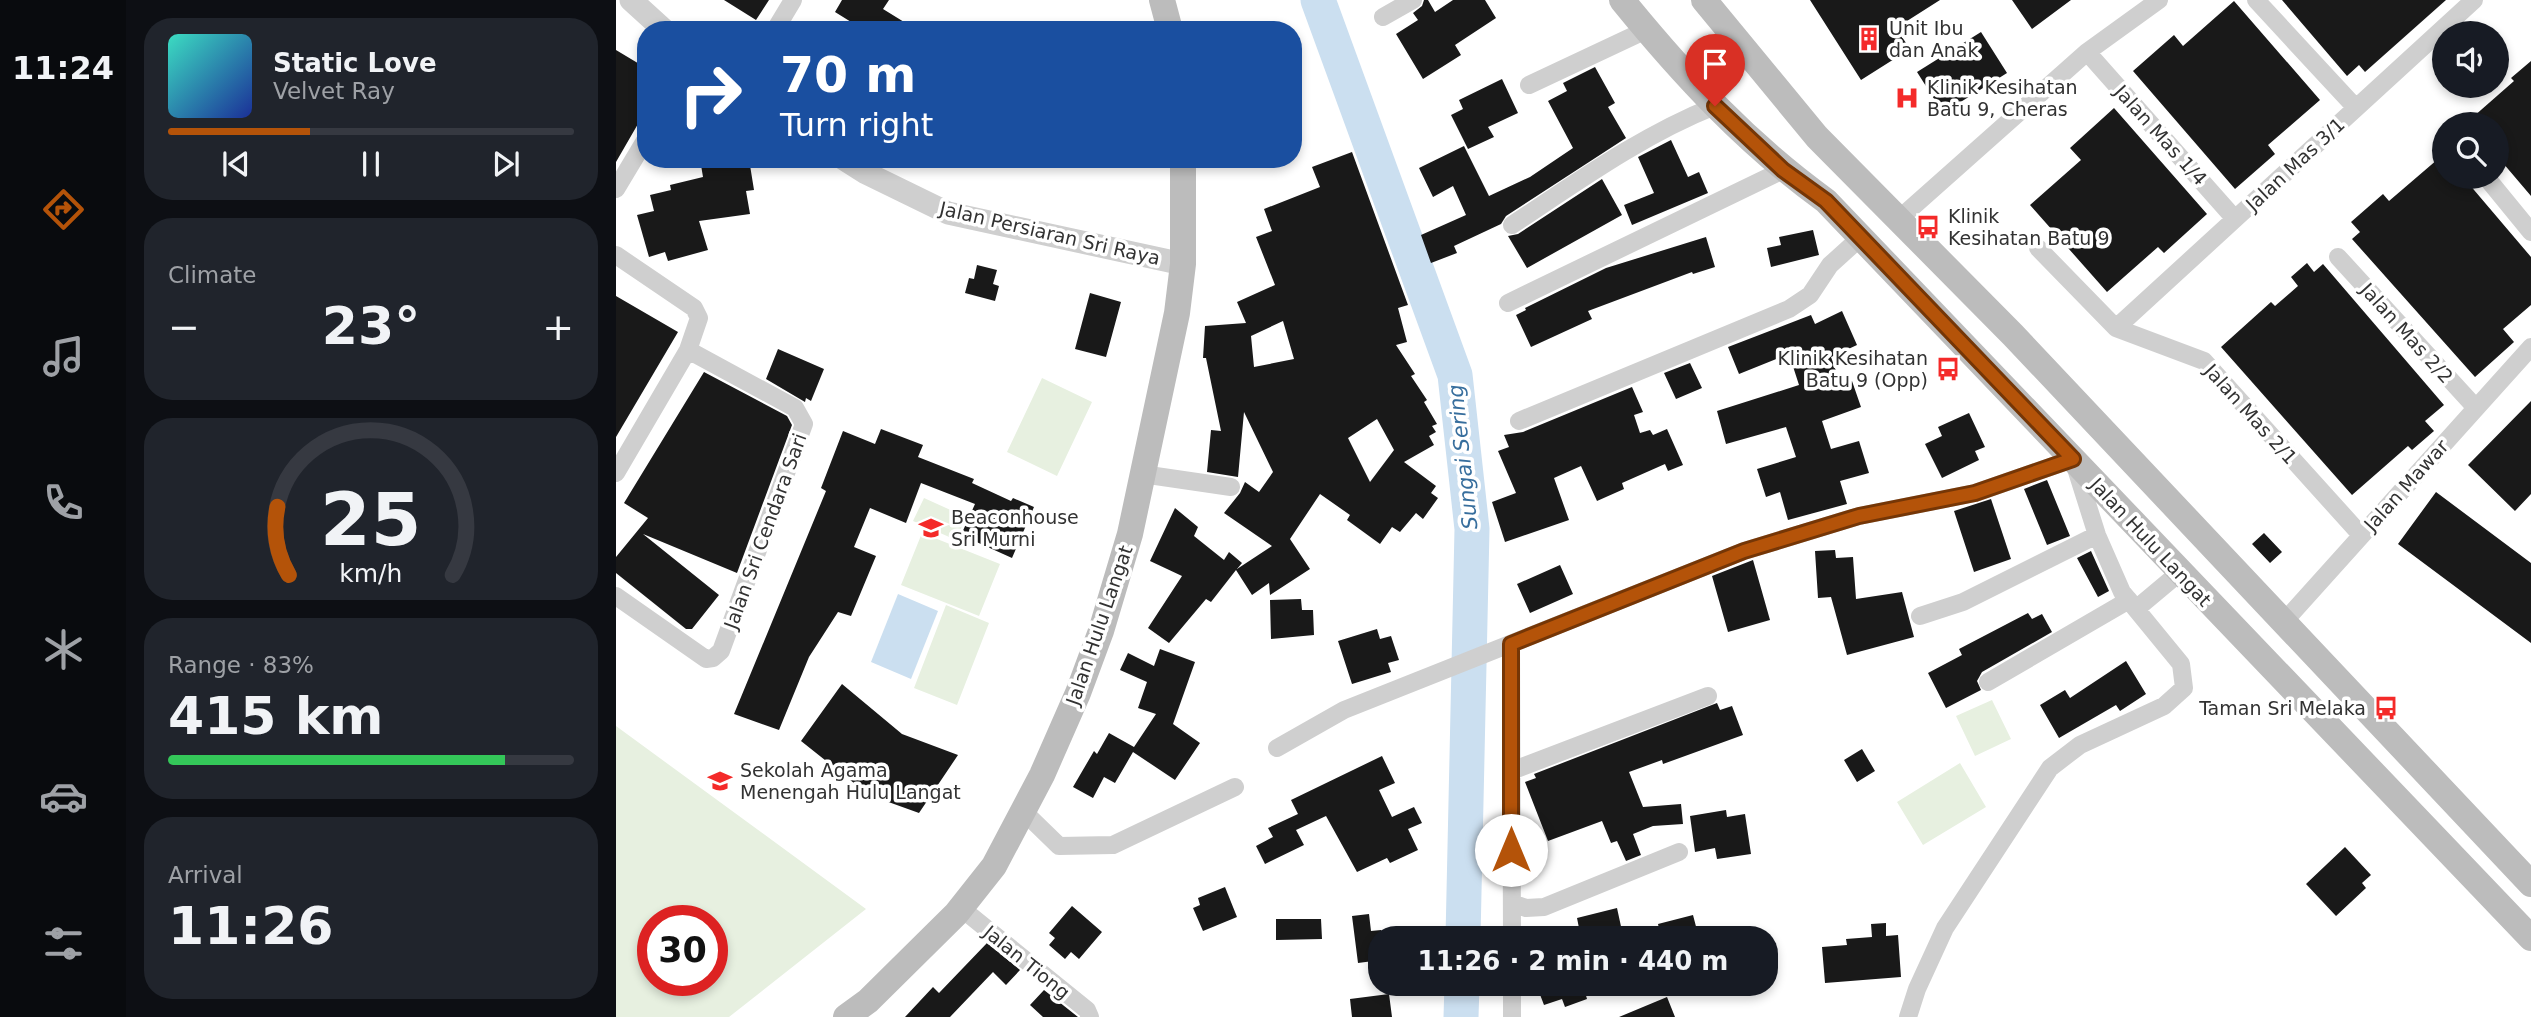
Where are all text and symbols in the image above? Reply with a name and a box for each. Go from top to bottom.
place label: Unit Ibu dan Anak [1889,17,1978,61]
map controls [2432,21,2509,189]
button: sound [2432,21,2509,98]
building icon: Unit Ibu dan Anak [1855,25,1883,53]
pin [1685,34,1745,106]
icon: arrive [1696,45,1734,83]
text: 70 m [780,47,916,104]
text: Static Love [273,48,437,78]
text: 11:24 [12,49,114,87]
icon: right [665,49,756,140]
place label: Klinik Kesihatan Batu 9, Cheras [1927,76,2078,120]
text: Velvet Ray [273,78,395,104]
street label: Jalan Mas 1/4 [2110,80,2212,189]
hospital icon: Klinik Kesihatan Batu 9, Cheras [1893,84,1921,112]
text: Turn right [780,106,933,144]
button: search [2432,112,2509,189]
street label: Jalan Mas 3/1 [2240,113,2349,216]
icon: previous [217,145,255,183]
icon: pause [352,145,390,183]
icon: next [487,145,525,183]
icon: directions [39,185,88,234]
street label: Jalan Persiaran Sri Raya [937,197,1162,269]
place label: Klinik Kesihatan Batu 9 [1948,205,2110,249]
bus stop icon: Klinik Kesihatan Batu 9 [1914,213,1942,241]
text: Climate [168,262,257,288]
street label: Jalan Mas 2/2 [2356,278,2458,387]
text: 23° [322,296,420,356]
text: − [168,305,200,349]
text: + [542,305,574,349]
icon: music [39,332,88,381]
place label: Klinik Kesihatan Batu 9 (Opp) [1777,347,1928,391]
bus stop icon: Klinik Kesihatan Batu 9 (Opp) [1934,355,1962,383]
street label: Jalan Mas 2/1 [2200,359,2302,468]
water label: Sungai Sering [1443,383,1483,531]
street label: Jalan Sri Cendara Sari [719,430,811,633]
street label: Jalan Mawar [2359,435,2453,536]
street label: Jalan Hulu Langat [2085,473,2216,611]
text: 25 [320,477,422,562]
icon: phone [39,478,88,527]
place label: Beaconhouse Sri Murni [951,506,1079,550]
school or university icon: Beaconhouse Sri Murni [917,514,945,542]
street label: Jalan Hulu Langat [1061,542,1137,709]
text: km/h [339,558,403,587]
icon: climate [39,625,88,674]
text: Range · 83% [168,652,314,678]
text: 415 km [168,686,383,746]
bus stop icon: Taman Sri Melaka [2372,694,2400,722]
place label: Taman Sri Melaka [2198,697,2366,719]
place label: Sekolah Agama Menengah Hulu Langat [740,759,961,803]
school or university icon: Sekolah Agama Menengah Hulu Langat [706,767,734,795]
icon: car [39,772,88,821]
position arrow [1474,813,1548,887]
text: Arrival [168,862,243,888]
text: 11:26 [168,896,334,956]
speed limit sign: 30 [637,905,728,996]
icon: filters [39,919,88,968]
street label: Jalan Tiong [979,920,1074,1003]
text: 11:26 · 2 min · 440 m [1418,946,1728,976]

